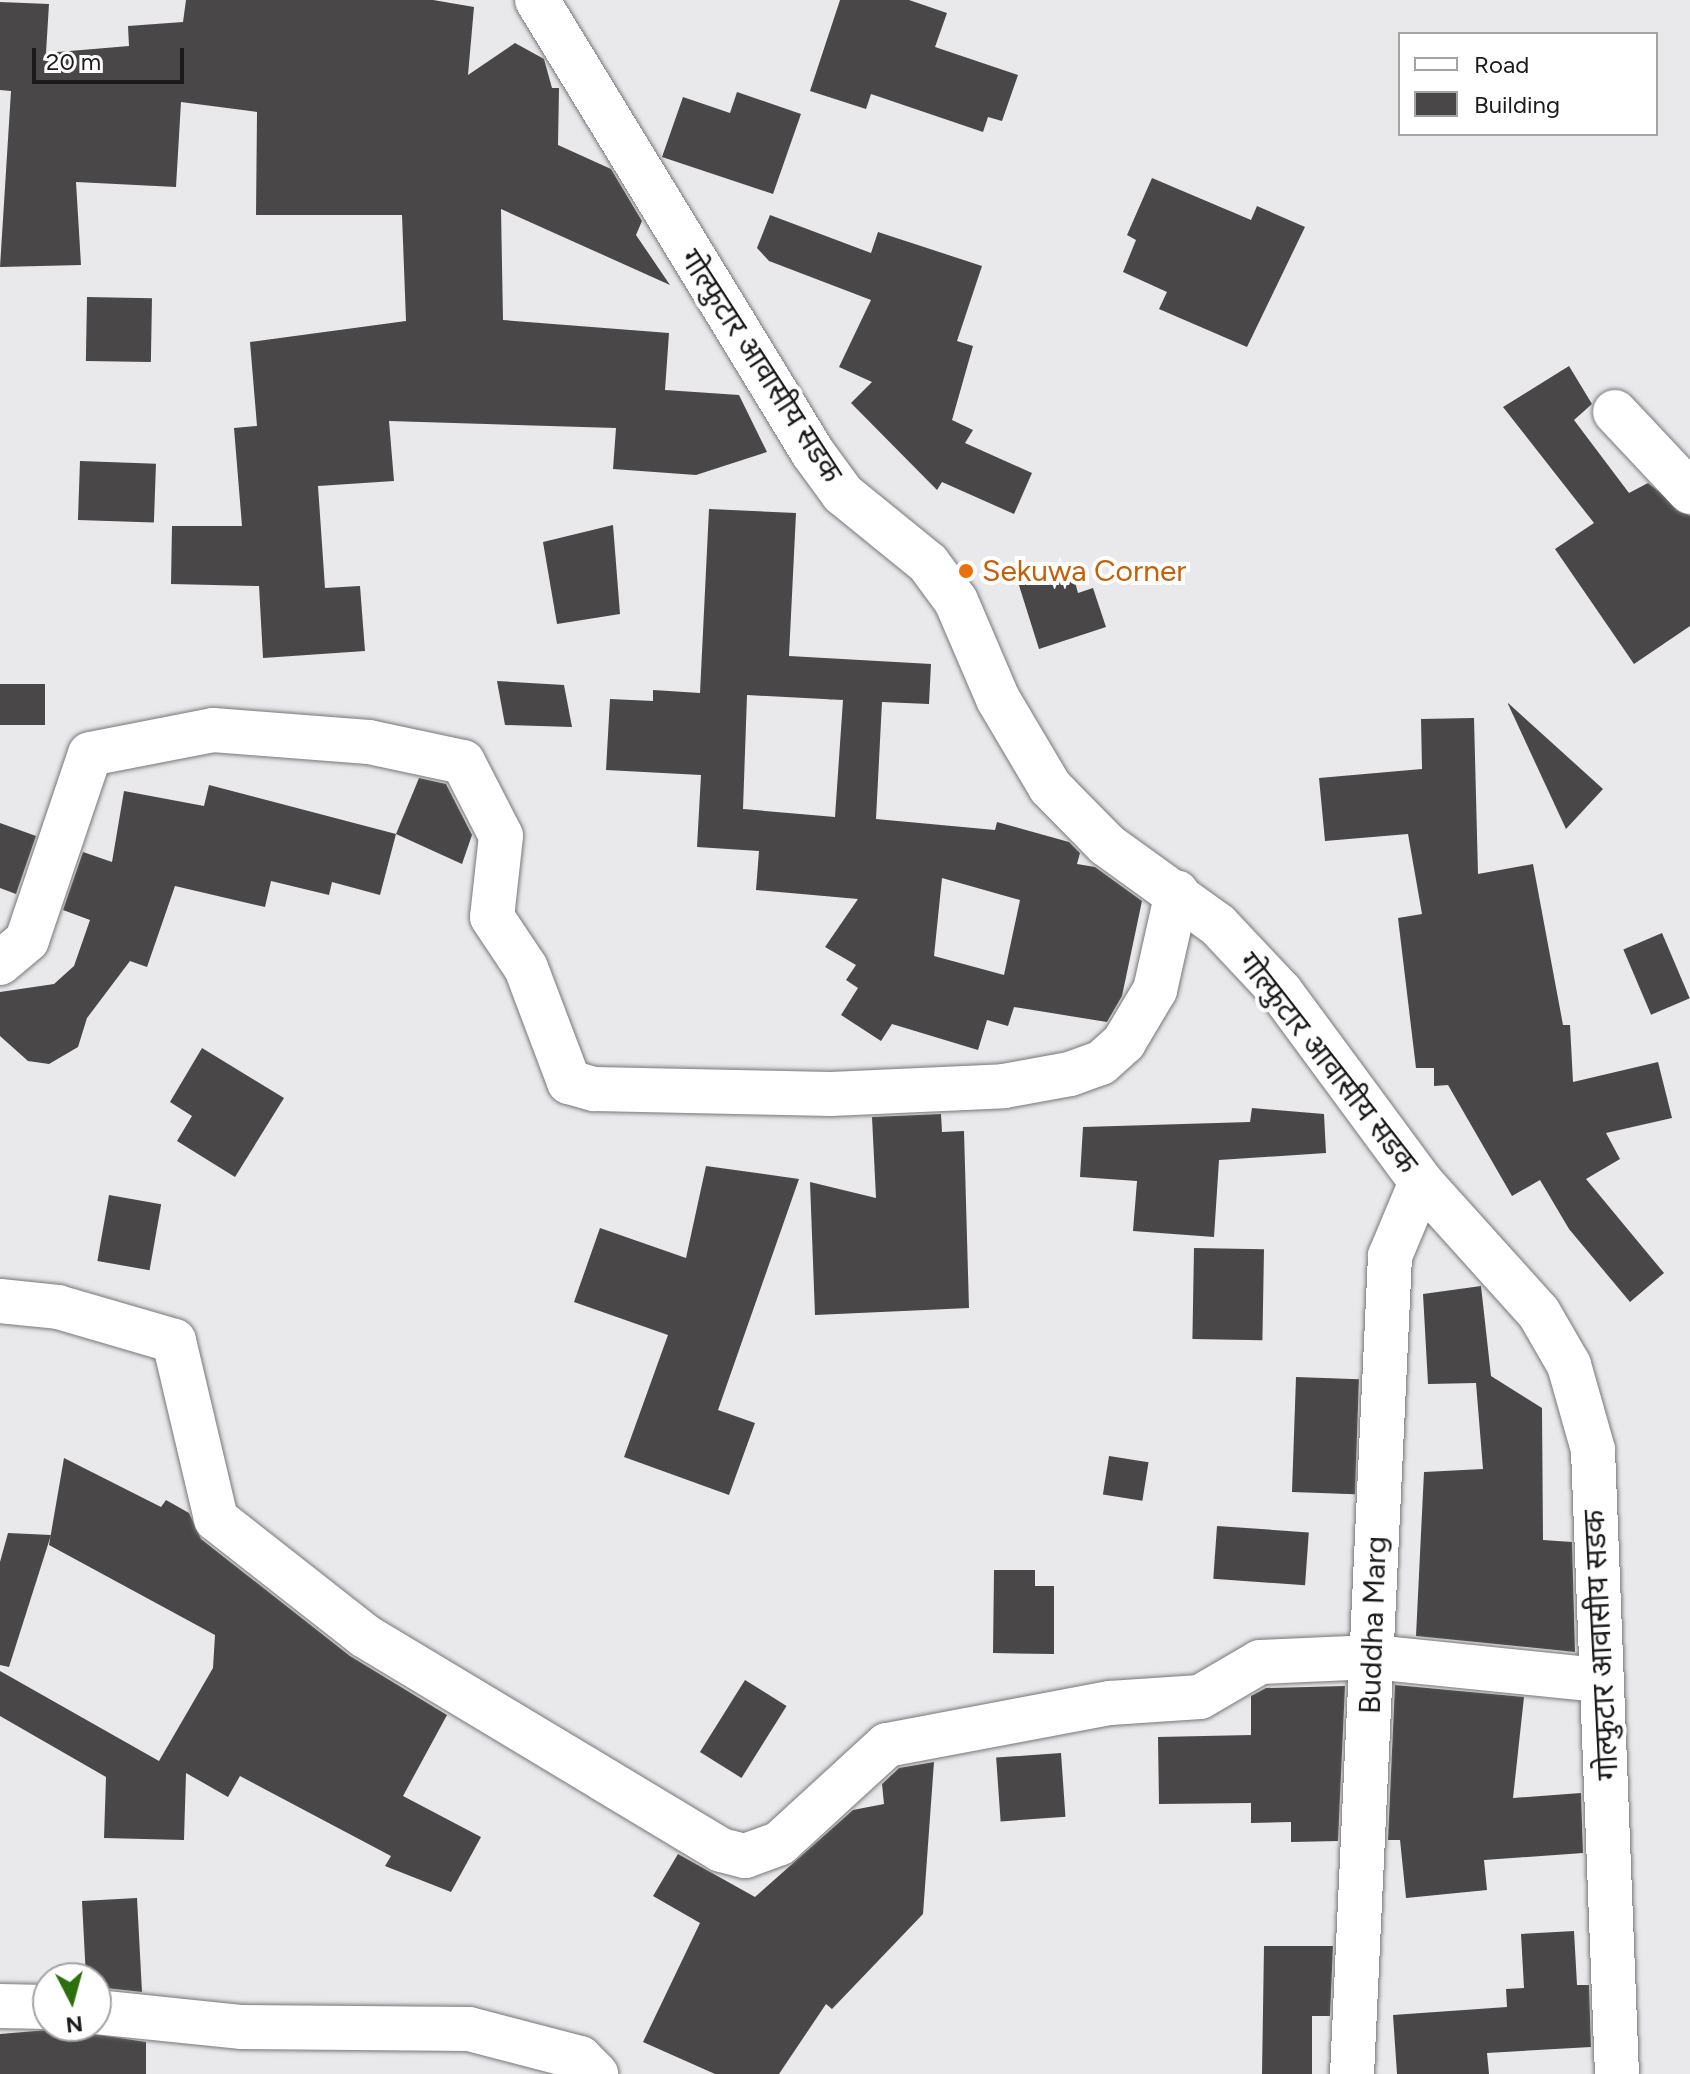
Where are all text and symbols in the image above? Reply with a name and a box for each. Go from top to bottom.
scale bar [36,32,188,82]
legend [1398,32,1658,136]
text: 20 m [46,47,101,76]
text: Road [1474,50,1529,79]
text: Building [1474,90,1560,119]
street label: गोल्फुटार आवासीय सडक [672,243,850,489]
place label: Sekuwa Corner [982,553,1186,589]
marker: Sekuwa Corner [957,562,975,580]
street label: गोल्फुटार आवासीय सडक [1231,945,1425,1181]
street label: गोल्फुटार आवासीय सडक [1576,1509,1626,1781]
street label: Buddha Marg [1352,1535,1394,1715]
north arrow [32,1962,112,2042]
text: N [64,2010,84,2039]

